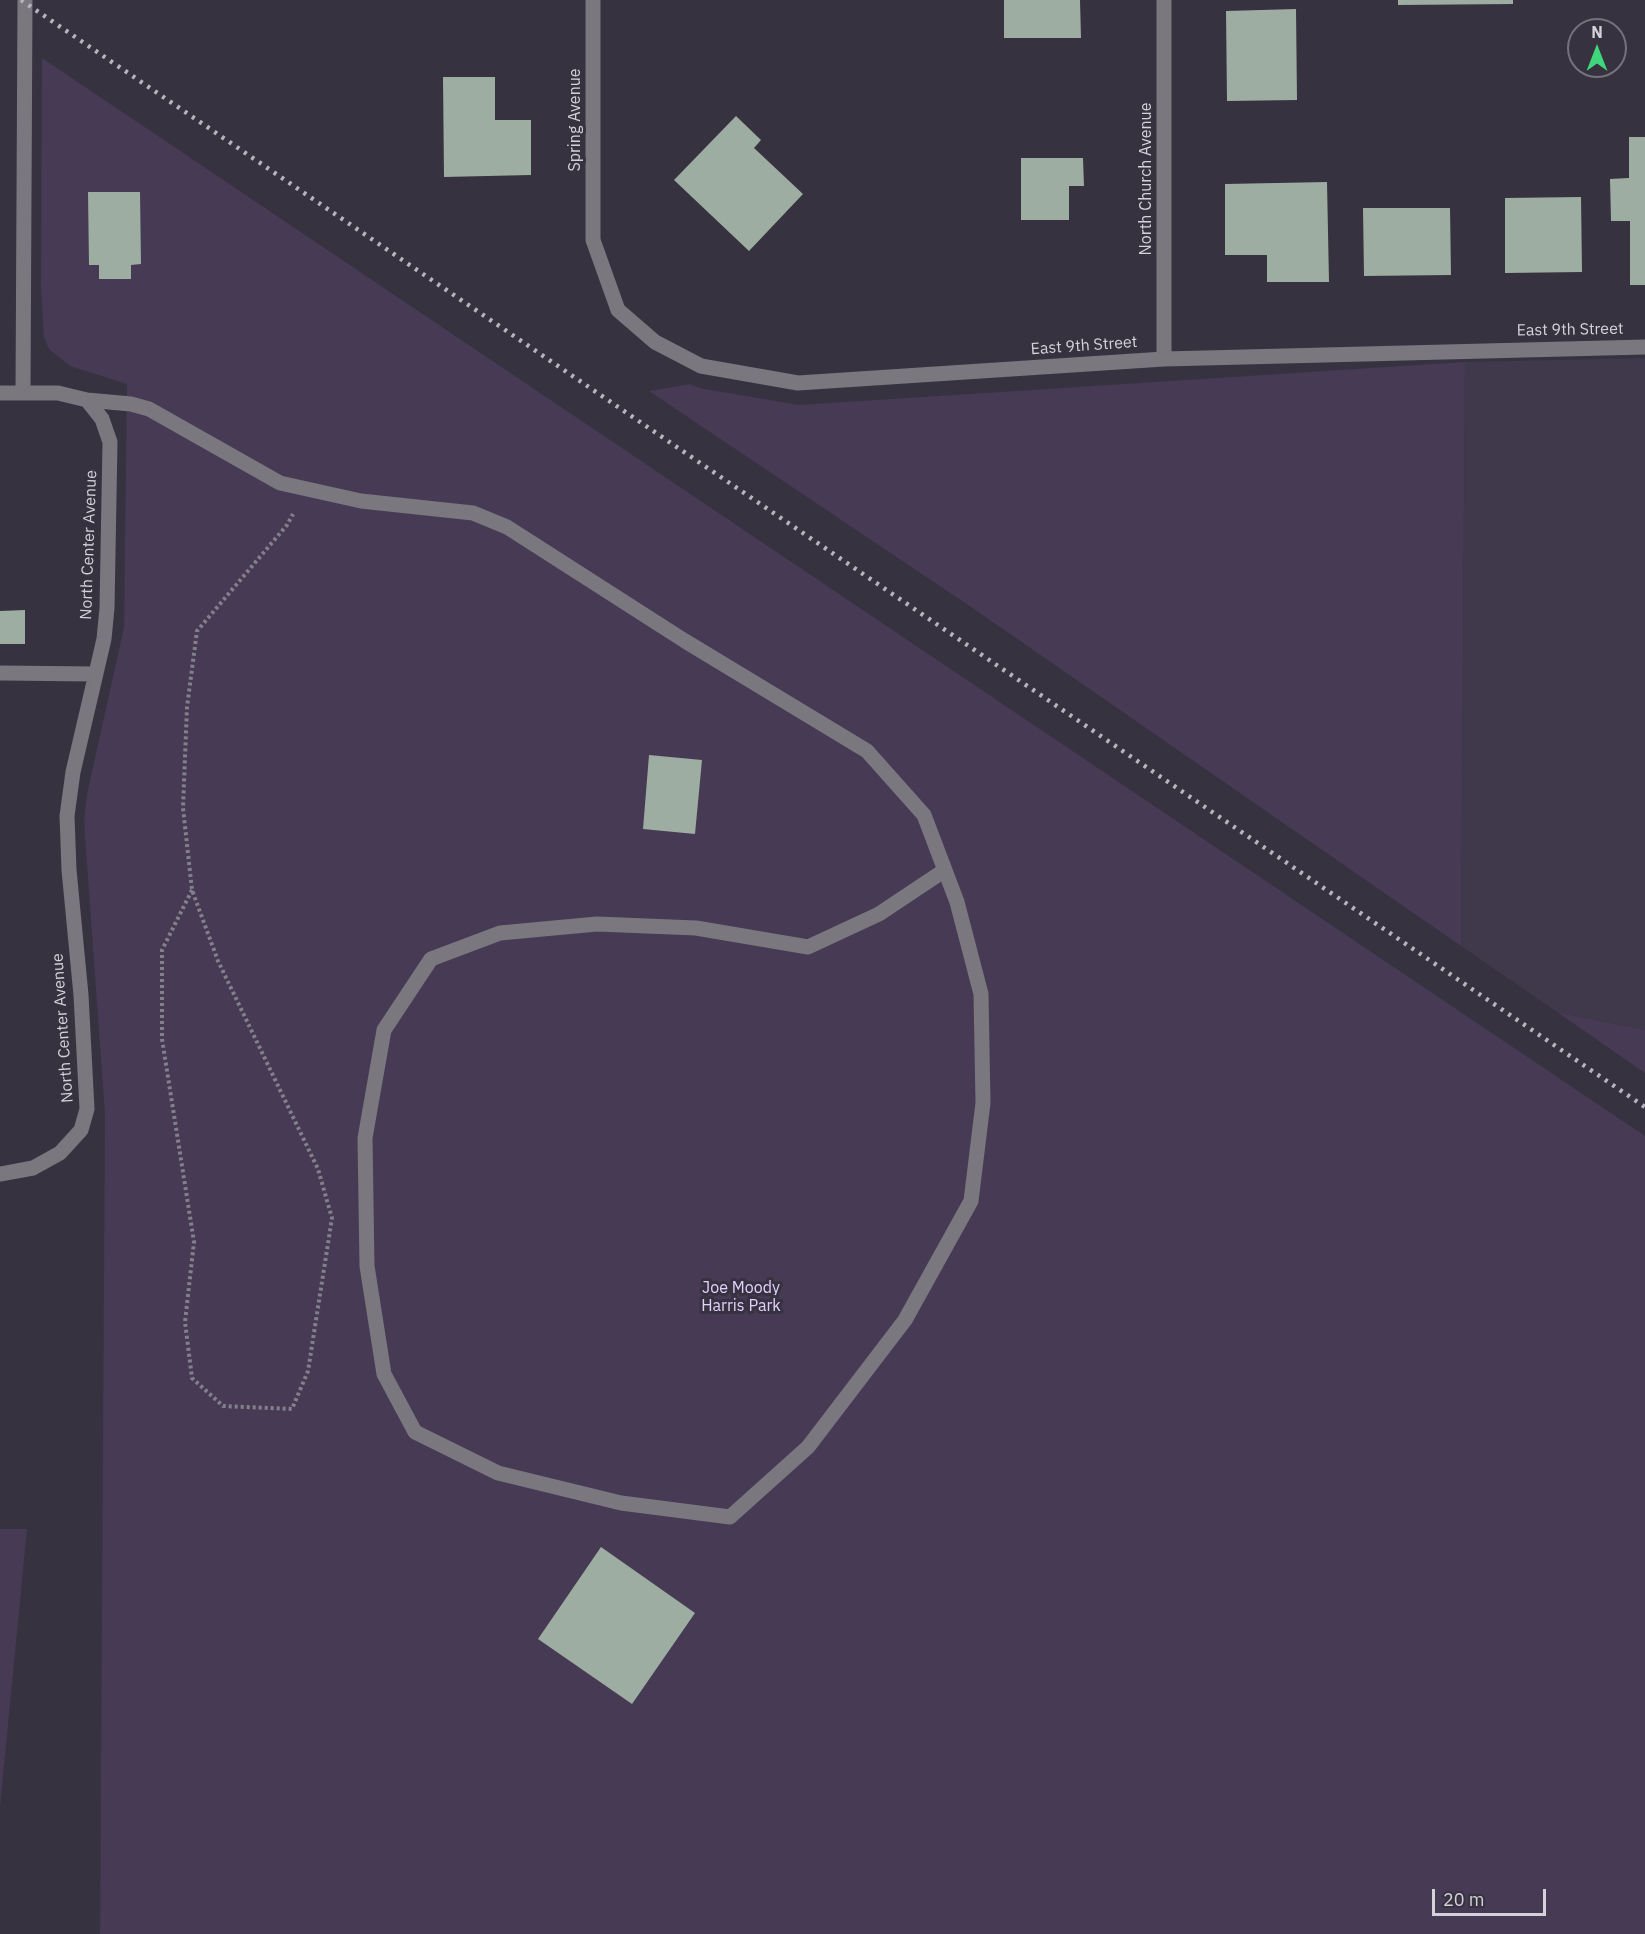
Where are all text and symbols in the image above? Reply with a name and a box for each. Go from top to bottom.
north arrow [1567,18,1627,78]
text: N [1591,22,1603,42]
street label: Spring Avenue [565,68,585,172]
street label: North Church Avenue [1136,103,1156,255]
street label: East 9th Street [1516,319,1624,341]
street label: East 9th Street [1030,333,1138,359]
street label: North Center Avenue [77,470,101,620]
street label: North Center Avenue [48,953,78,1103]
park label: Joe Moody Harris Park [701,1278,781,1316]
scale bar [1435,1877,1549,1915]
text: 20 m [1443,1888,1485,1911]

